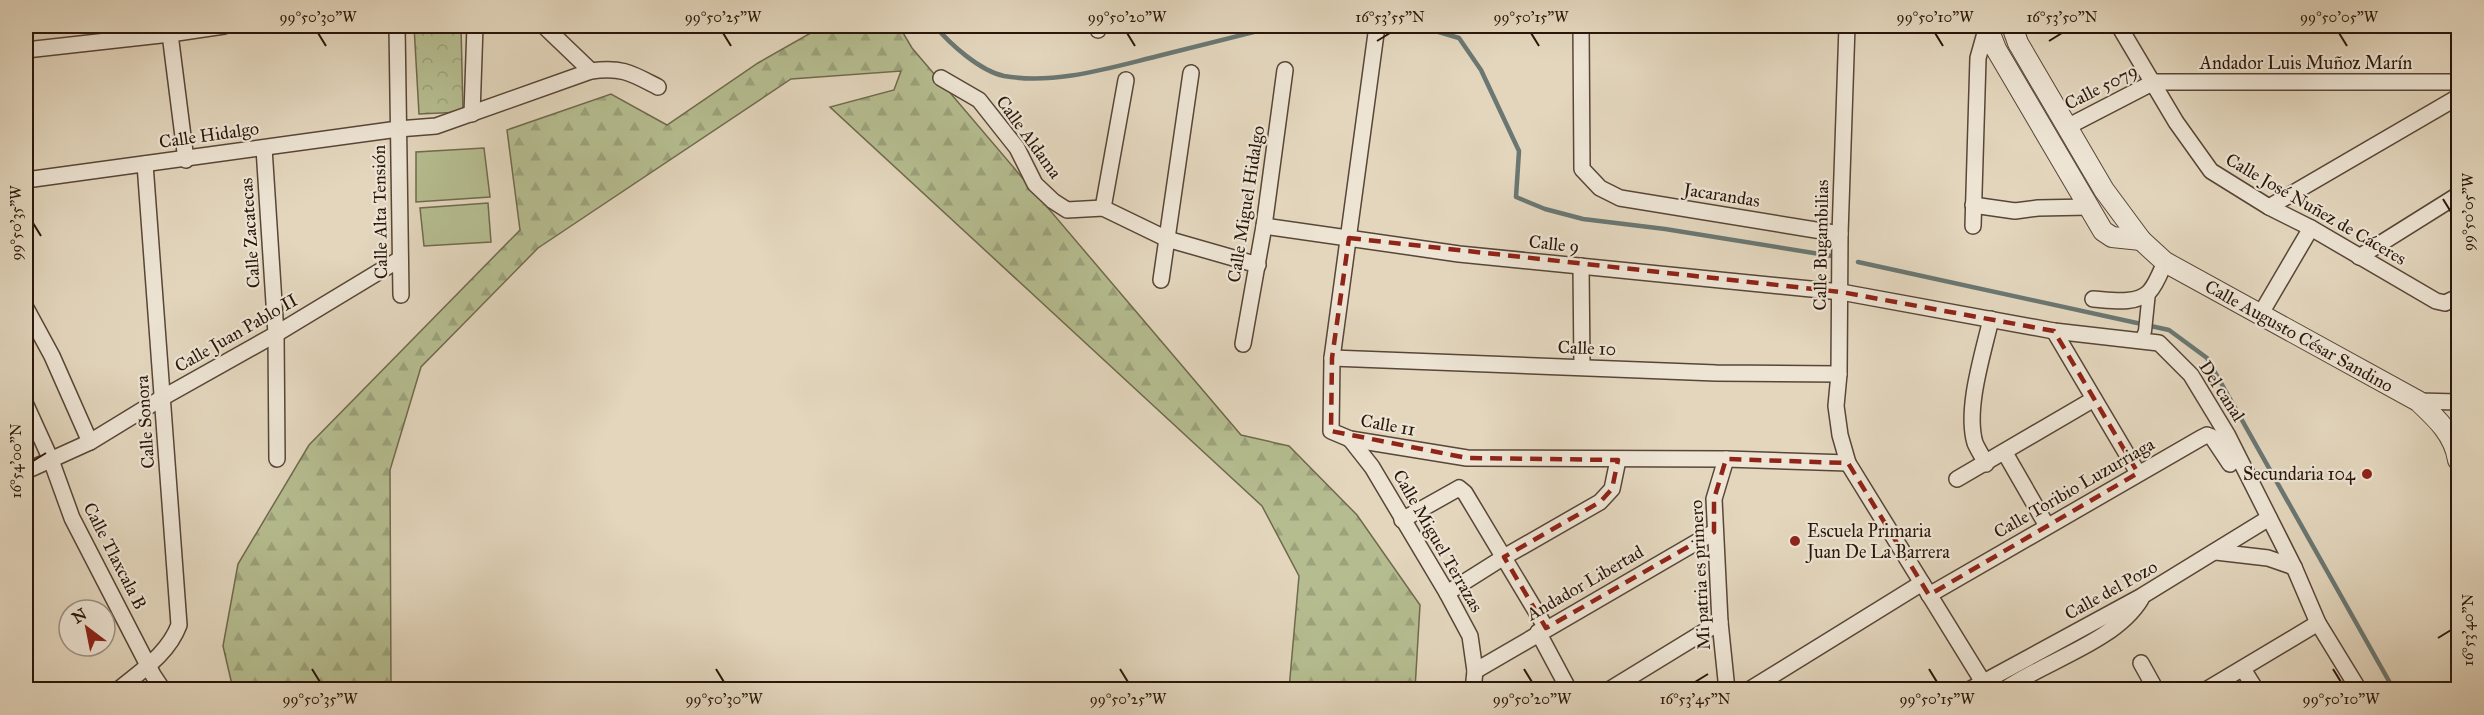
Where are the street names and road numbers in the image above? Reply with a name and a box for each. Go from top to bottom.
street label: Andador Luis Muñoz Marín [2199,52,2412,74]
street label: Calle 5079 [2061,59,2141,115]
street label: Calle Aldama [992,91,1067,183]
street label: Calle Hidalgo [158,117,260,154]
street label: Calle Miguel Hidalgo [1223,124,1270,284]
street label: Calle Alta Tensión [368,144,392,279]
street label: Calle José Nuñez de Cáceres [2221,148,2410,271]
street label: Calle Zacatecas [235,177,265,289]
street label: Jacarandas [1680,178,1762,213]
street label: Calle Bugambilias [1809,179,1834,311]
street label: Calle 9 [1528,230,1580,258]
street label: Calle Augusto César Sandino [2201,275,2397,398]
street label: Calle Juan Pablo II [171,289,302,378]
street label: Calle 10 [1557,336,1617,360]
street label: Del canal [2194,357,2250,426]
street label: Calle Sonora [131,374,159,470]
street label: Calle 11 [1359,409,1417,441]
street label: Calle Toribio Luzurriaga [1990,433,2159,544]
street label: Calle Miguel Terrazas [1387,466,1488,617]
street label: Calle Tlaxcala B [79,499,151,613]
street label: Mi patria es primero [1685,499,1715,651]
street label: Andador Libertad [1522,541,1647,626]
street label: Calle del Pozo [2061,555,2161,625]

